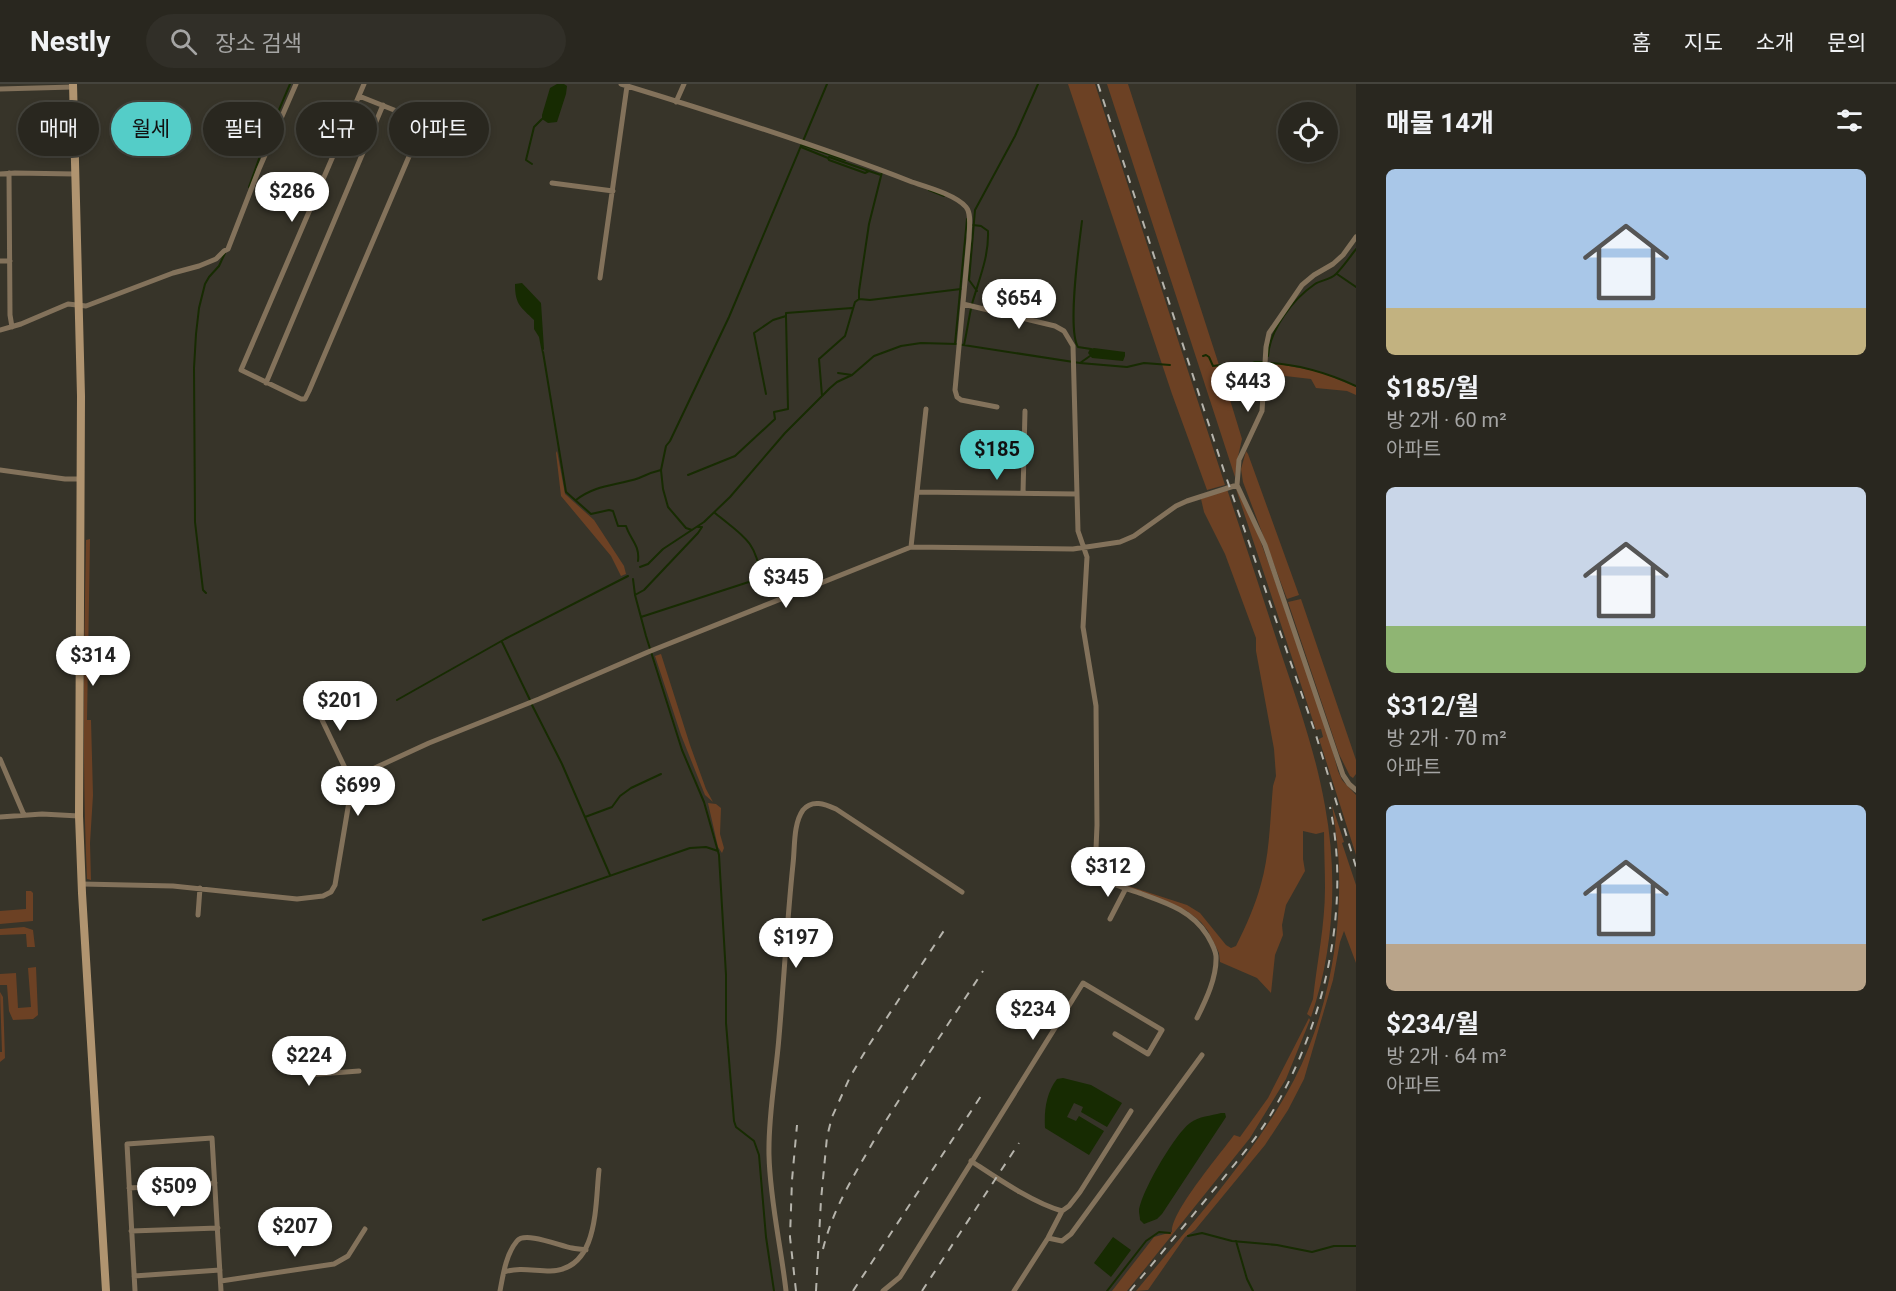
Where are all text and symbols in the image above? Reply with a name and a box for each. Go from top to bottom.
search box [146,14,566,68]
text: Nestly [30,25,110,58]
icon: search [167,25,200,58]
text: 장소 검색 [215,31,302,56]
text: 홈 [1632,31,1651,55]
text: 지도 [1684,31,1723,55]
text: 소개 [1756,31,1794,55]
text: 문의 [1827,31,1866,55]
chip: 매매 [18,102,99,156]
chip: 월세 [111,102,191,156]
chip: 필터 [203,102,284,156]
chip: 신규 [296,102,377,156]
chip: 아파트 [389,102,489,156]
map controls [1278,102,1338,162]
button: locate [1278,102,1338,162]
icon: filters [1833,104,1866,137]
text: 매물 14개 [1386,108,1494,138]
pin: $286 [256,172,328,223]
text: $286 [269,179,315,203]
icon: home [1572,208,1680,316]
pin: $654 [983,279,1055,330]
text: $654 [996,286,1042,310]
pin: $443 [1212,362,1284,413]
text: $443 [1225,369,1271,393]
text: $185/월 [1386,373,1479,403]
text: 방 2개 · 60 m² [1386,408,1506,432]
pin: $185 [961,430,1033,481]
text: $185 [974,437,1020,461]
text: 아파트 [1386,437,1441,461]
icon: home [1572,526,1680,634]
pin: $345 [750,558,822,609]
text: $345 [763,565,809,589]
pin: $314 [57,636,129,687]
text: $314 [70,643,116,667]
pin: $201 [304,681,376,732]
text: $201 [317,688,363,712]
text: $312/월 [1386,691,1479,721]
text: 방 2개 · 70 m² [1386,726,1506,750]
text: 아파트 [1386,755,1441,779]
pin: $699 [322,766,394,817]
text: $699 [335,773,381,797]
icon: home [1572,844,1680,952]
pin: $312 [1072,847,1144,898]
text: $312 [1085,854,1131,878]
pin: $197 [760,918,832,969]
text: $197 [773,925,819,949]
pin: $234 [997,990,1069,1041]
text: $234 [1010,997,1056,1021]
text: $234/월 [1386,1009,1479,1039]
pin: $224 [273,1036,345,1087]
text: $224 [286,1043,332,1067]
text: 방 2개 · 64 m² [1386,1044,1506,1068]
text: 아파트 [1386,1073,1441,1097]
pin: $509 [138,1167,210,1218]
text: $509 [151,1174,197,1198]
pin: $207 [259,1207,331,1258]
text: $207 [272,1214,318,1238]

